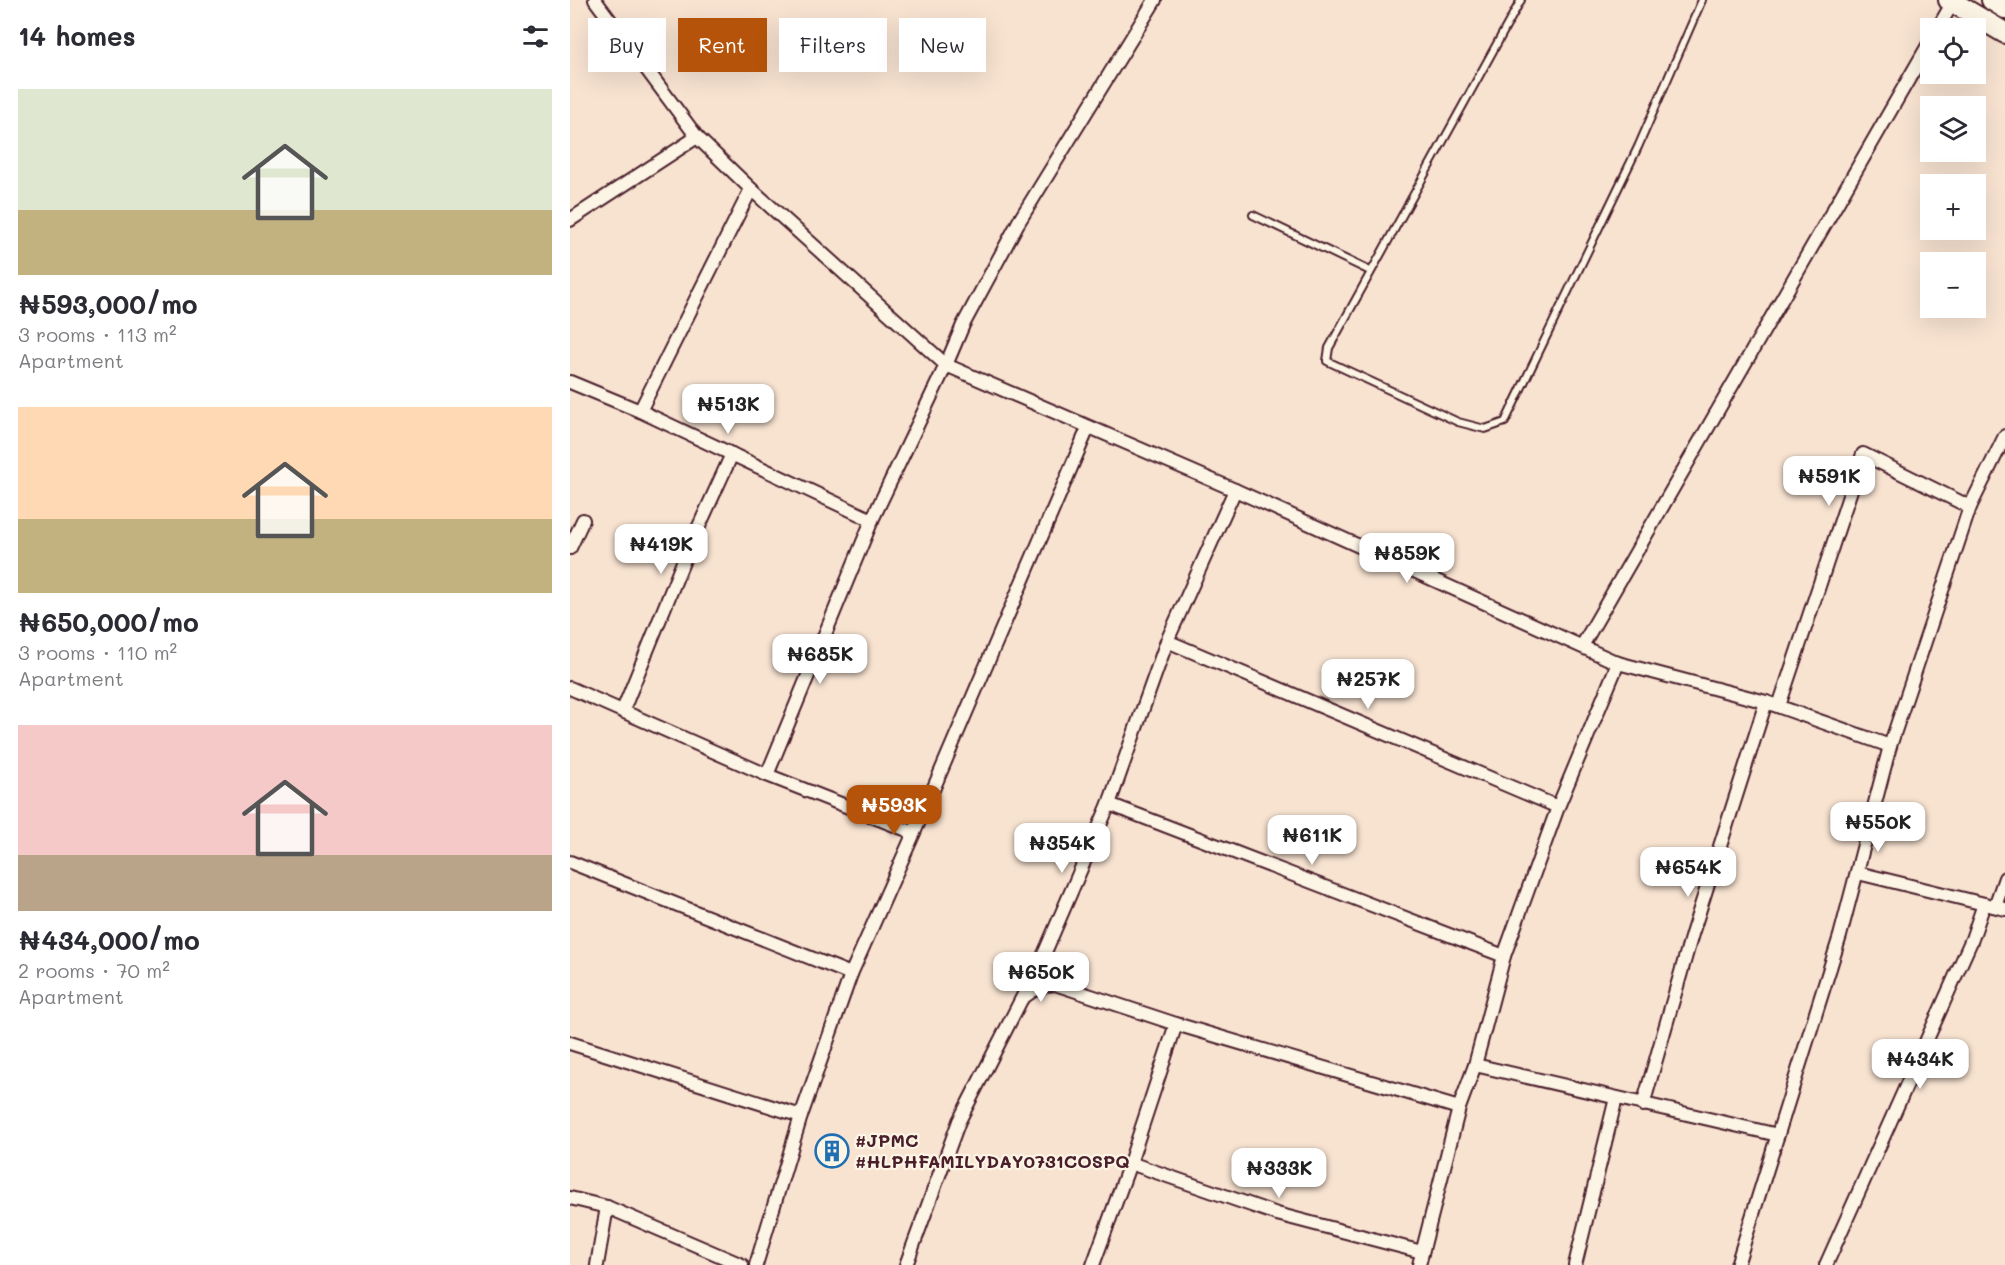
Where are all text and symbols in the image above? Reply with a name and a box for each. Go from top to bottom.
chip: Buy [588,18,666,72]
chip: Rent [678,18,767,72]
chip: Filters [779,18,887,72]
chip: New [899,18,986,72]
map controls [1920,18,1986,318]
button: locate [1920,18,1986,84]
text: 14 homes [18,19,136,53]
icon: filters [519,20,552,53]
button: layers [1920,96,1986,162]
icon: home [231,128,339,236]
button: + [1920,174,1986,240]
button: − [1920,252,1986,318]
text: ₦593,000/mo [18,287,198,321]
text: 3 rooms · 113 m² [18,321,177,347]
text: Apartment [18,347,124,373]
pin: ₦513K [686,384,770,435]
text: ₦513K [696,390,760,416]
icon: home [231,446,339,554]
pin: ₦591K [1787,456,1871,507]
text: ₦591K [1797,462,1861,488]
pin: ₦419K [619,524,703,575]
text: ₦419K [629,530,693,556]
pin: ₦859K [1365,533,1449,584]
text: ₦859K [1373,539,1441,565]
text: ₦650,000/mo [18,605,199,639]
pin: ₦685K [778,634,862,685]
text: 3 rooms · 110 m² [18,639,177,665]
text: ₦685K [786,640,854,666]
pin: ₦257K [1326,659,1410,710]
text: Apartment [18,665,124,691]
text: ₦257K [1335,665,1401,691]
icon: home [231,764,339,872]
pin: ₦593K [852,785,936,836]
text: ₦593K [861,791,927,817]
pin: ₦550K [1836,802,1920,853]
text: ₦550K [1844,808,1912,834]
pin: ₦611K [1270,815,1354,866]
text: ₦611K [1282,821,1342,847]
pin: ₦354K [1020,823,1104,874]
text: ₦354K [1028,829,1096,855]
pin: ₦654K [1646,847,1730,898]
text: ₦654K [1654,853,1722,879]
text: ₦434,000/mo [18,923,200,957]
pin: ₦650K [999,952,1083,1003]
text: 2 rooms · 70 m² [18,957,170,983]
text: ₦650K [1007,958,1075,984]
text: Apartment [18,983,124,1009]
pin: ₦434K [1878,1039,1962,1090]
text: ₦434K [1886,1045,1954,1071]
place label: #JPMC #HLPHFAMILYDAY0731COSPQ [855,1128,1130,1173]
building icon: #JPMC #HLPHFAMILYDAY0731COSPQ [814,1133,850,1169]
pin: ₦333K [1237,1148,1321,1199]
text: ₦333K [1245,1154,1313,1180]

